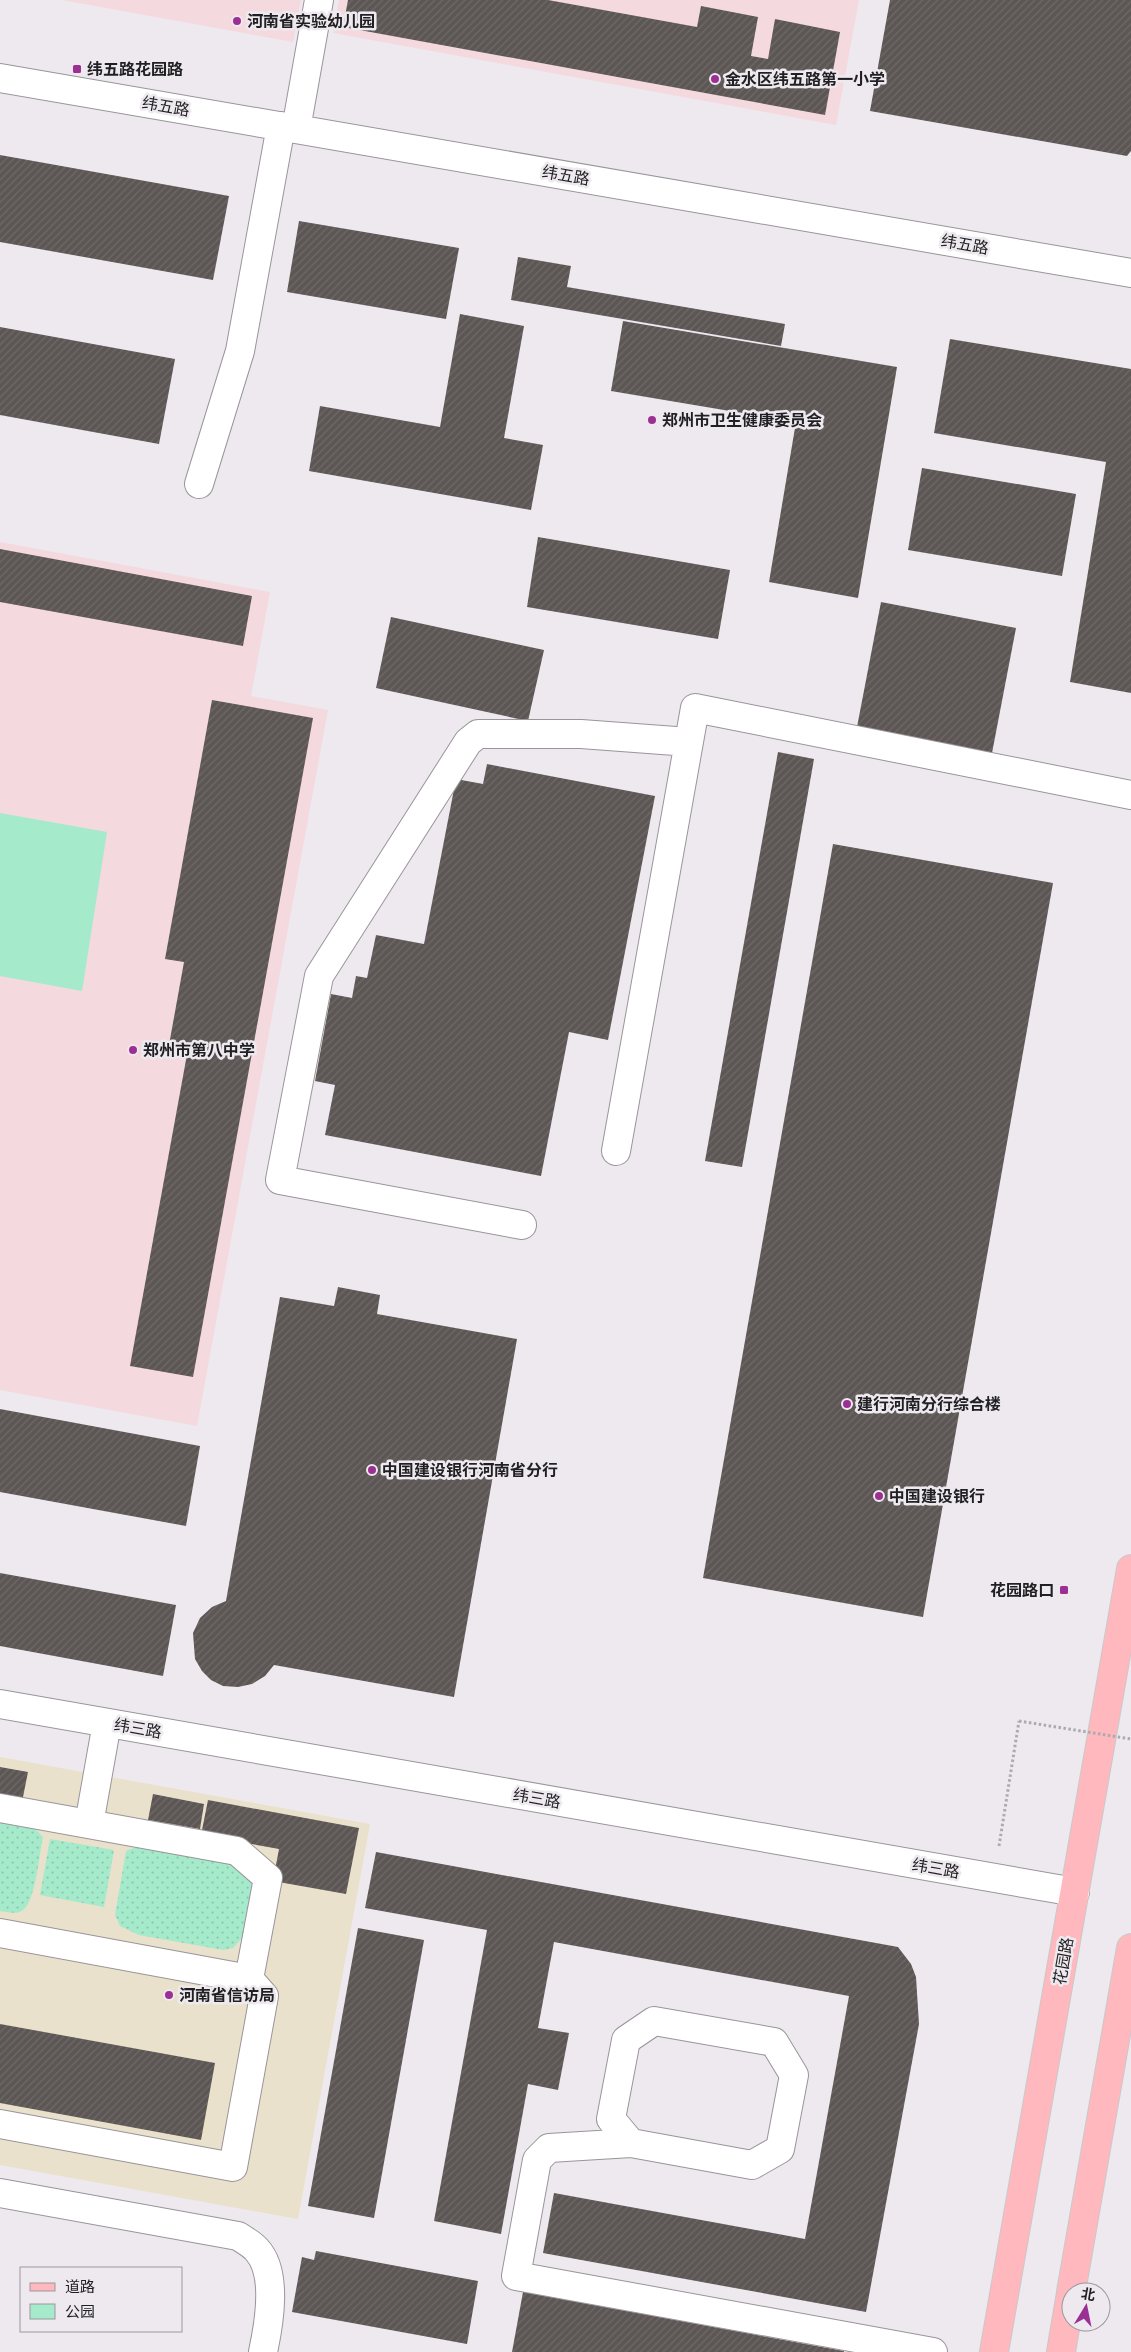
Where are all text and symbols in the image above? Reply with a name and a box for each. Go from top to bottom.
place label: 河南省实验幼儿园 [247,11,375,30]
marker: 河南省实验幼儿园 [231,15,243,27]
place label: 纬五路花园路 [87,59,183,78]
marker: 纬五路花园路 [71,63,83,75]
place label: 金水区纬五路第一小学 [725,69,885,88]
marker: 金水区纬五路第一小学 [709,73,721,85]
street label: 纬五路 [141,92,191,119]
street label: 纬五路 [541,161,591,188]
street label: 纬五路 [940,230,990,257]
place label: 郑州市卫生健康委员会 [662,410,822,429]
marker: 郑州市卫生健康委员会 [646,414,658,426]
place label: 郑州市第八中学 [143,1040,255,1059]
marker: 郑州市第八中学 [127,1044,139,1056]
place label: 建行河南分行综合楼 [857,1394,1001,1413]
marker: 建行河南分行综合楼 [841,1398,853,1410]
place label: 中国建设银行河南省分行 [382,1460,558,1479]
marker: 中国建设银行河南省分行 [366,1464,378,1476]
place label: 中国建设银行 [889,1486,985,1505]
marker: 中国建设银行 [873,1490,885,1502]
place label: 花园路口 [990,1580,1054,1599]
marker: 花园路口 [1058,1584,1070,1596]
street label: 纬三路 [113,1714,163,1741]
street label: 纬三路 [512,1784,562,1811]
street label: 纬三路 [911,1854,961,1881]
street label: 花园路 [1049,1936,1076,1986]
place label: 河南省信访局 [179,1985,275,2004]
marker: 河南省信访局 [163,1989,175,2001]
legend [20,2267,182,2332]
text: 道路 [65,2277,95,2295]
north arrow [1061,2282,1111,2332]
text: 北 [1080,2284,1097,2303]
text: 公园 [65,2302,95,2320]

